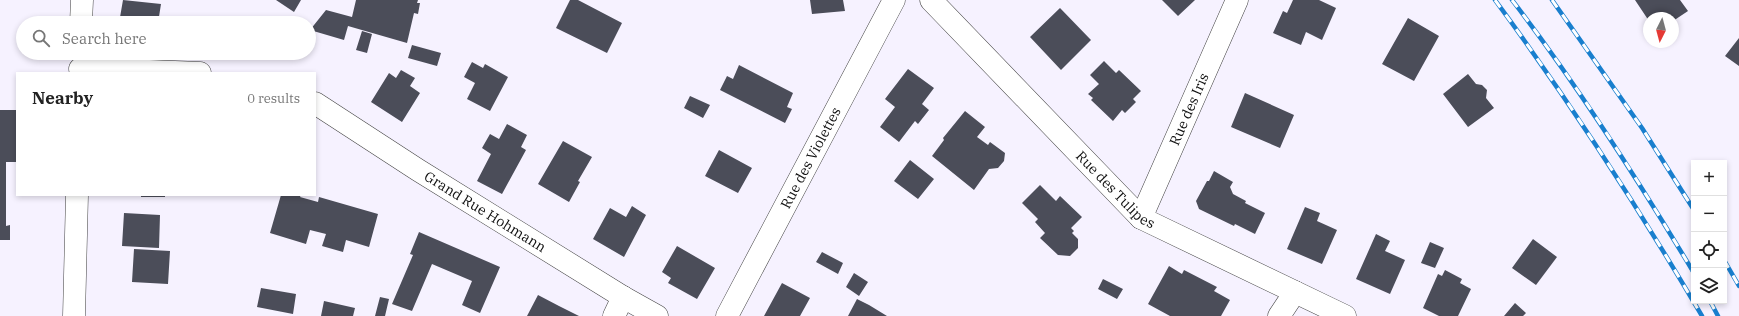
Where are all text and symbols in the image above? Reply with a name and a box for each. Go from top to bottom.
north arrow [1643,12,1679,48]
search box [16,16,316,60]
icon: search [30,27,52,49]
text: Search here [62,29,147,48]
street label: Rue des Iris [1165,70,1213,148]
text: Nearby [32,87,93,109]
text: 0 results [247,90,300,107]
street label: Rue des Violettes [776,104,845,212]
street label: Rue des Tulipes [1072,147,1158,232]
map controls [1691,160,1727,304]
button: + [1691,160,1727,196]
street label: Grand Rue Hohmann [421,167,550,256]
button: − [1691,196,1727,232]
button: locate [1691,232,1727,268]
button: layers [1691,268,1727,304]

